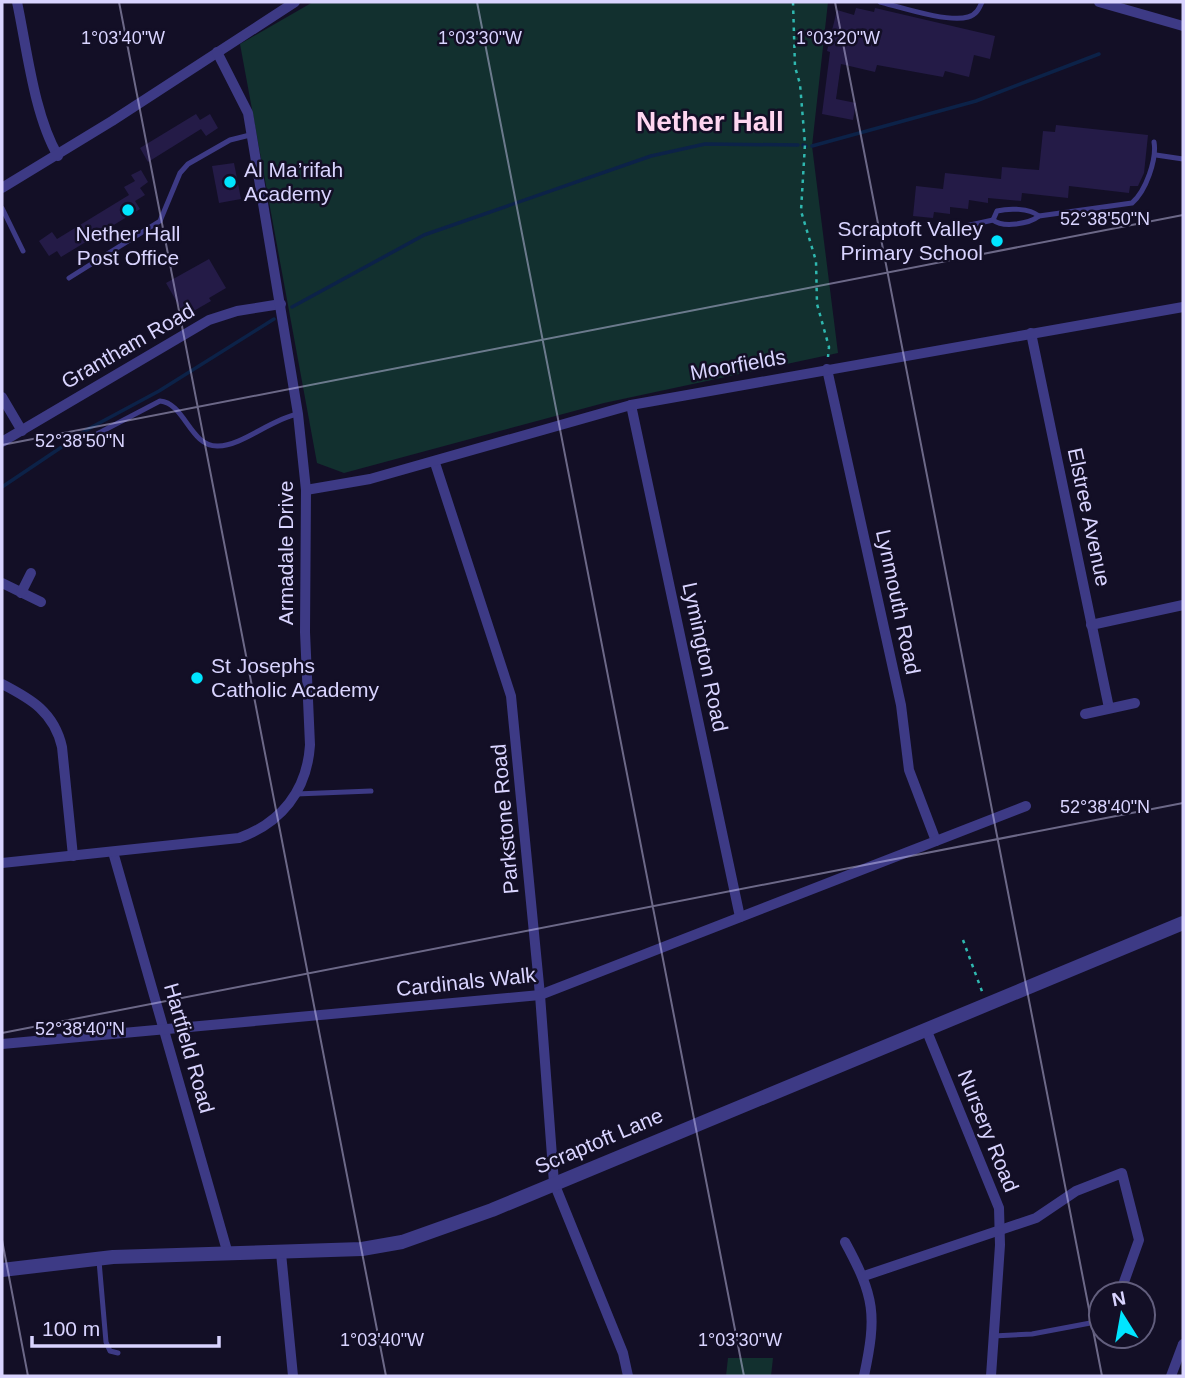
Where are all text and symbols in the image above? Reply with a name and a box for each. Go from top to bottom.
text: 1°03'40"W [81,28,165,48]
text: 1°03'30"W [438,28,522,48]
text: 1°03'20"W [796,28,880,48]
district label: Nether Hall [636,106,784,137]
place label: Al Ma’rifah Academy [244,158,343,205]
marker: Al Ma’rifah Academy [222,174,238,190]
marker: Nether Hall Post Office [120,202,136,218]
text: 52°38'50"N [1060,209,1150,229]
place label: Scraptoft Valley Primary School [837,217,983,264]
place label: Nether Hall Post Office [75,222,181,269]
marker: Scraptoft Valley Primary School [989,233,1005,249]
street label: Grantham Road [57,298,198,393]
street label: Moorfields [688,345,788,384]
text: 52°38'50"N [35,431,125,451]
street label: Elstree Avenue [1064,446,1115,588]
street label: Armadale Drive [274,481,297,625]
street label: Lynmouth Road [872,527,925,676]
street label: Lymington Road [678,580,733,734]
place label: St Josephs Catholic Academy [211,654,380,701]
marker: St Josephs Catholic Academy [189,670,205,686]
street label: Parkstone Road [486,743,523,895]
text: 52°38'40"N [1060,797,1150,817]
street label: Cardinals Walk [395,963,537,1000]
street label: Hartfield Road [160,980,219,1116]
text: 52°38'40"N [35,1019,125,1039]
street label: Nursery Road [954,1066,1023,1195]
street label: Scraptoft Lane [531,1103,666,1178]
north arrow [1087,1280,1157,1350]
text: N [1110,1287,1128,1310]
scale bar [32,1304,219,1348]
text: 100 m [42,1317,100,1340]
text: 1°03'40"W [340,1330,424,1350]
text: 1°03'30"W [698,1330,782,1350]

